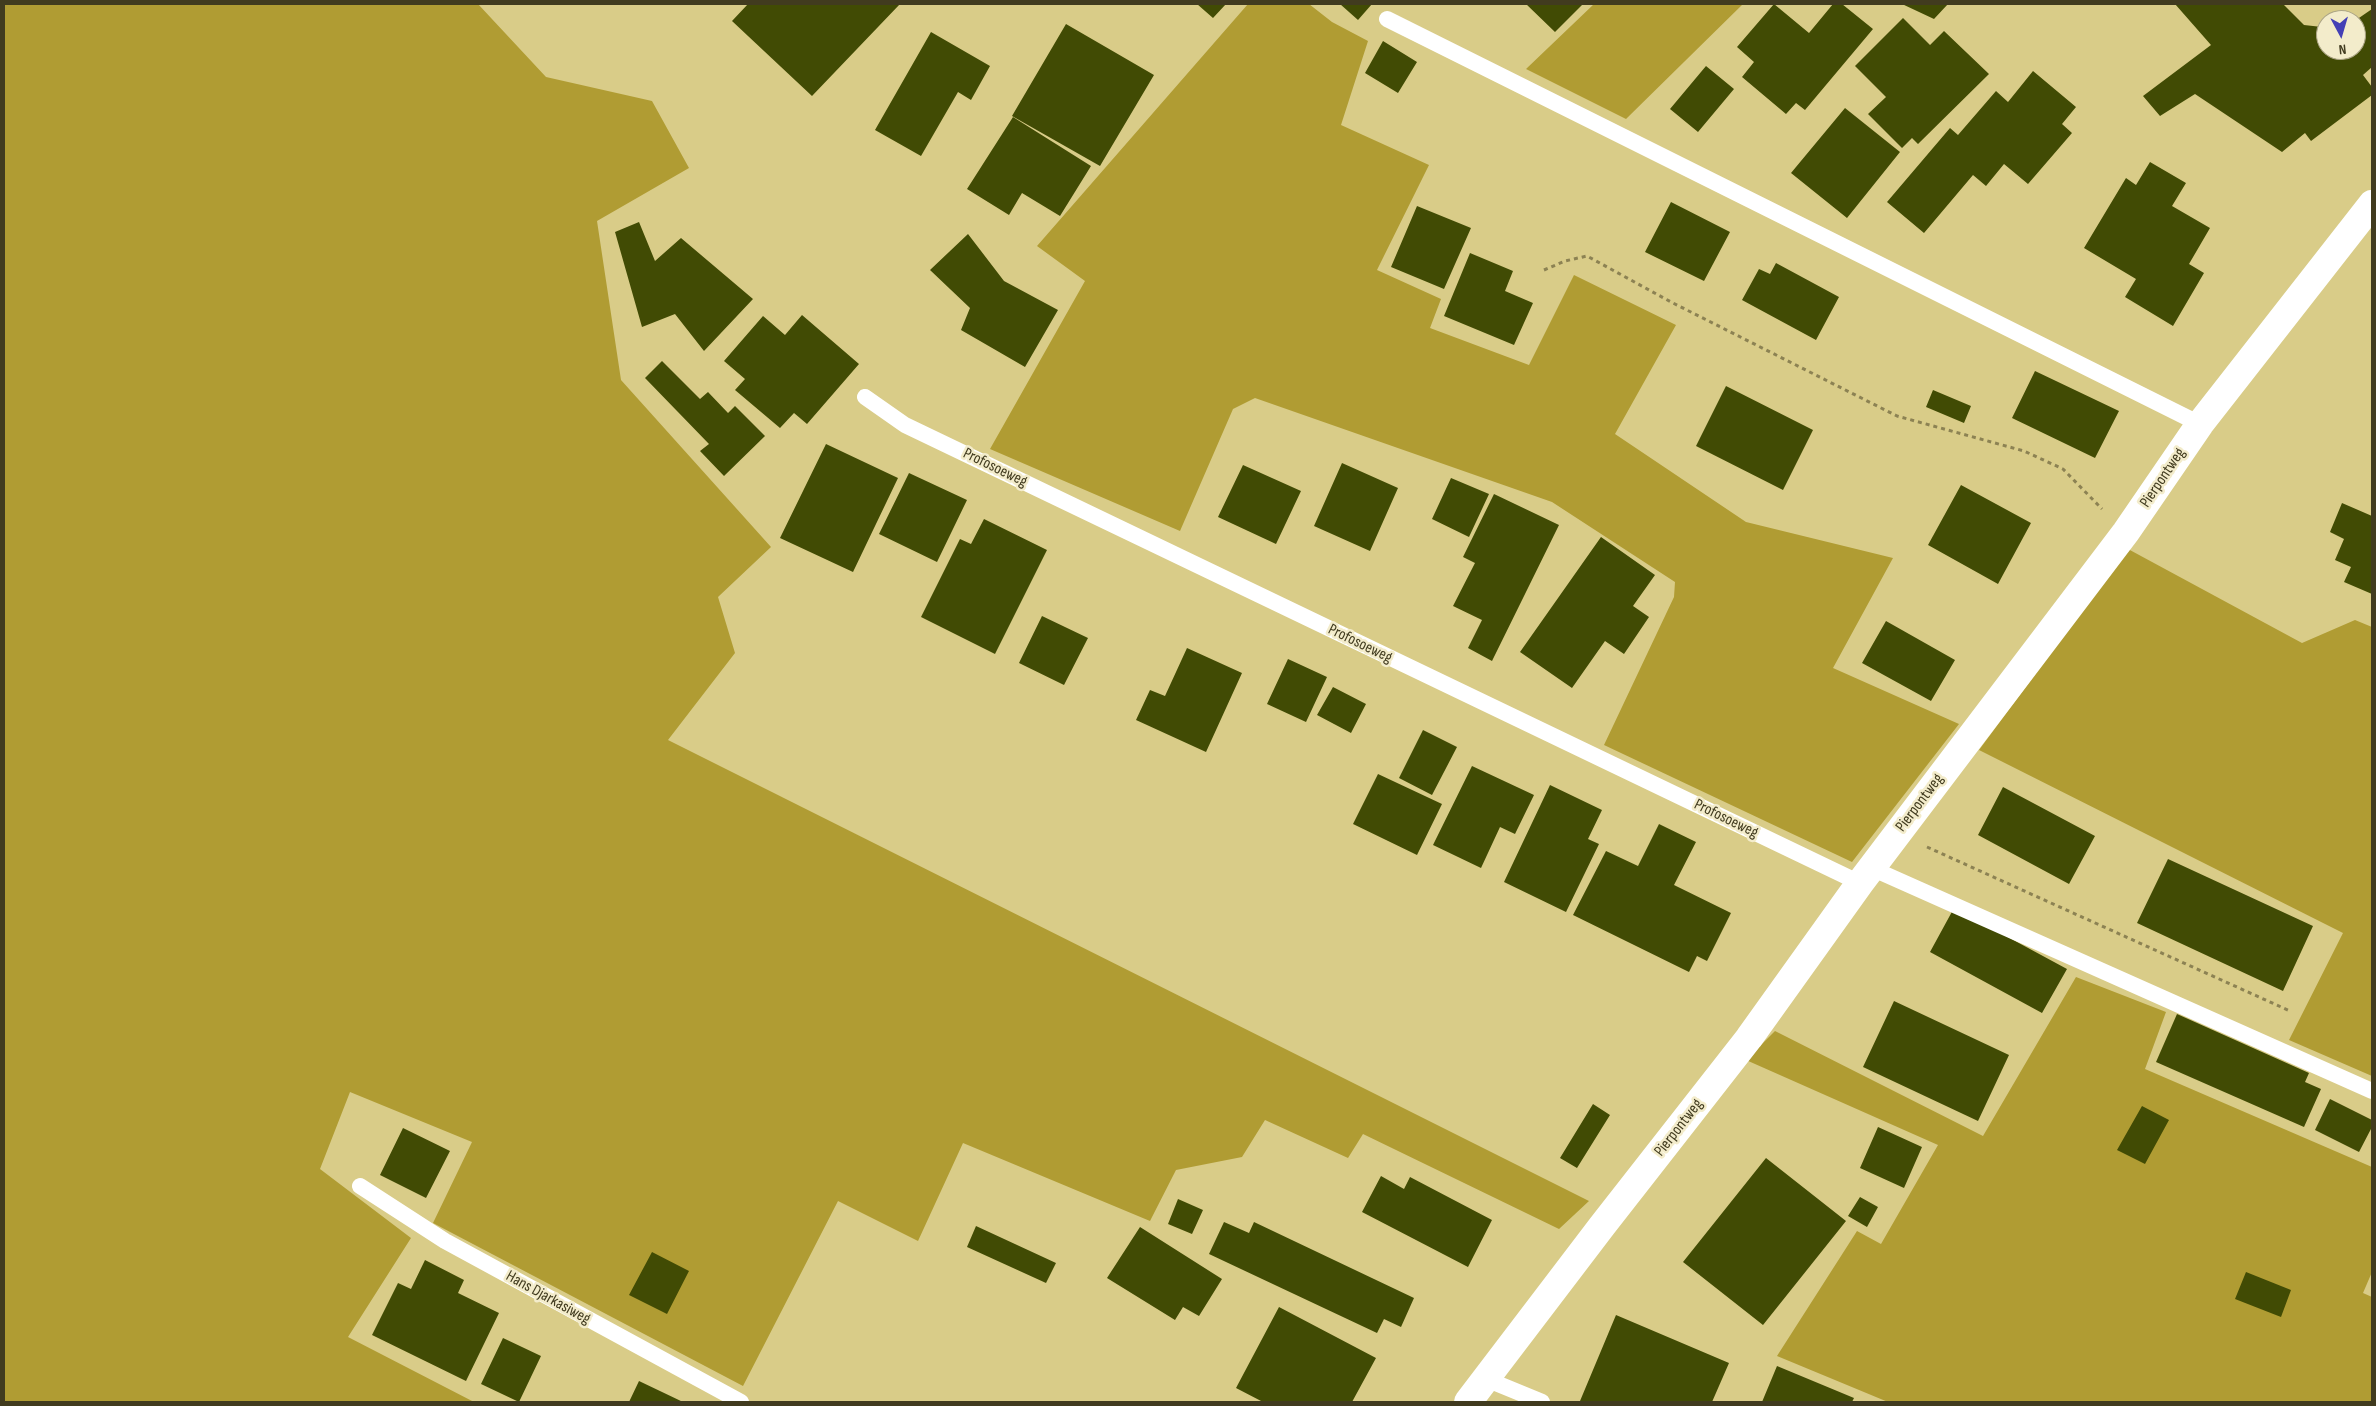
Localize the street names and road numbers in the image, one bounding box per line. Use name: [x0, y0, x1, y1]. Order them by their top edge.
street label: Profosoeweg: [960, 444, 1030, 492]
street label: Pierpontweg: [2136, 445, 2190, 511]
street label: Profosoeweg: [1325, 620, 1395, 668]
street label: Pierpontweg: [1892, 770, 1948, 836]
street label: Profosoeweg: [1691, 795, 1761, 843]
street label: Pierpontweg: [1651, 1095, 1707, 1161]
street label: Hans Djarkasiweg: [502, 1267, 594, 1329]

